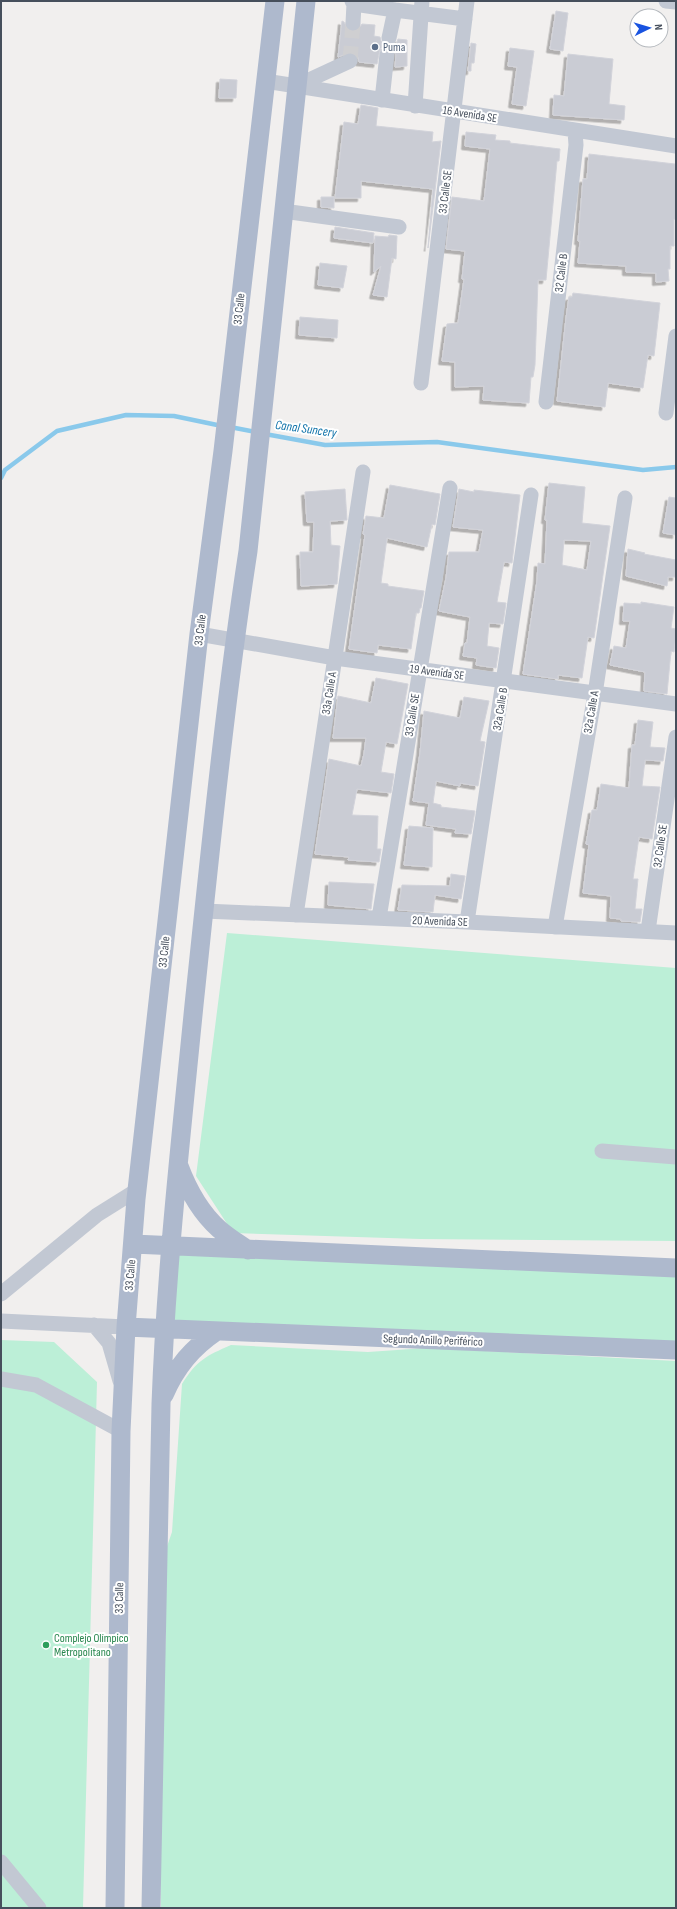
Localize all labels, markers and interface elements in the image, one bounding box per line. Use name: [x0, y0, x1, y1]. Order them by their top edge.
north arrow: [629, 8, 669, 48]
text: N: [652, 24, 665, 31]
place label: Puma: [383, 40, 406, 55]
marker: Puma: [370, 42, 380, 52]
street label: 16 Avenida SE: [442, 103, 498, 126]
street label: 33 Calle SE: [435, 170, 456, 215]
street label: 32 Calle B: [552, 253, 571, 293]
street label: 33 Calle: [230, 292, 249, 326]
water label: Canal Suncery: [274, 417, 339, 441]
street label: 33 Calle: [191, 613, 210, 647]
street label: 19 Avenida SE: [409, 661, 465, 684]
street label: 33a Calle A: [319, 670, 340, 716]
street label: 32a Calle B: [490, 687, 511, 732]
street label: 32a Calle A: [580, 689, 603, 735]
street label: 33 Calle SE: [402, 692, 423, 738]
street label: 32 Calle SE: [650, 823, 671, 869]
street label: 20 Avenida SE: [412, 913, 468, 930]
street label: 33 Calle: [155, 935, 174, 969]
street label: 33 Calle: [122, 1259, 139, 1291]
street label: Segundo Anillo Periférico: [383, 1331, 483, 1350]
street label: 33 Calle: [112, 1582, 127, 1614]
place label: Complejo Olímpico Metropolitano: [54, 1631, 128, 1660]
marker: Complejo Olímpico Metropolitano: [41, 1640, 51, 1650]

